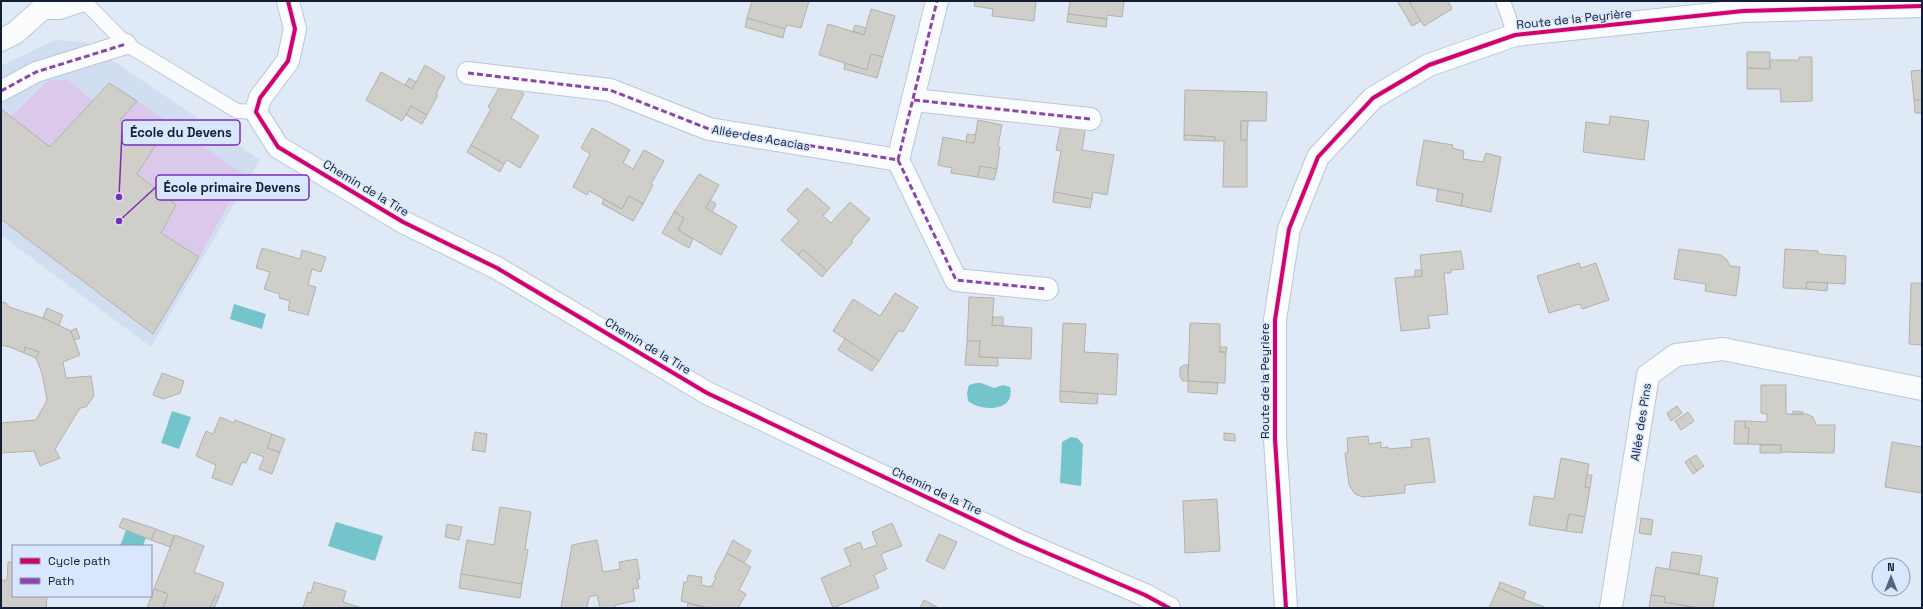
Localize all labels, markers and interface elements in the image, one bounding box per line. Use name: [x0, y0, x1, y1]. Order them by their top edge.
street label: Route de la Peyrière: [1515, 5, 1633, 33]
callout: École du Devens: [122, 120, 240, 145]
street label: Allée des Acacias: [711, 121, 811, 155]
text: École du Devens: [130, 124, 232, 141]
street label: Chemin de la Tire: [320, 156, 412, 220]
callout: École primaire Devens: [156, 175, 309, 200]
text: École primaire Devens: [164, 179, 301, 196]
street label: Chemin de la Tire: [602, 314, 694, 378]
street label: Route de la Peyrière: [1257, 323, 1273, 439]
street label: Allée des Pins: [1627, 382, 1655, 462]
street label: Chemin de la Tire: [889, 463, 985, 519]
legend: [12, 545, 152, 597]
text: Cycle path: [48, 553, 110, 569]
north arrow: [1871, 557, 1911, 597]
text: N: [1887, 560, 1895, 574]
text: Path: [48, 573, 74, 589]

